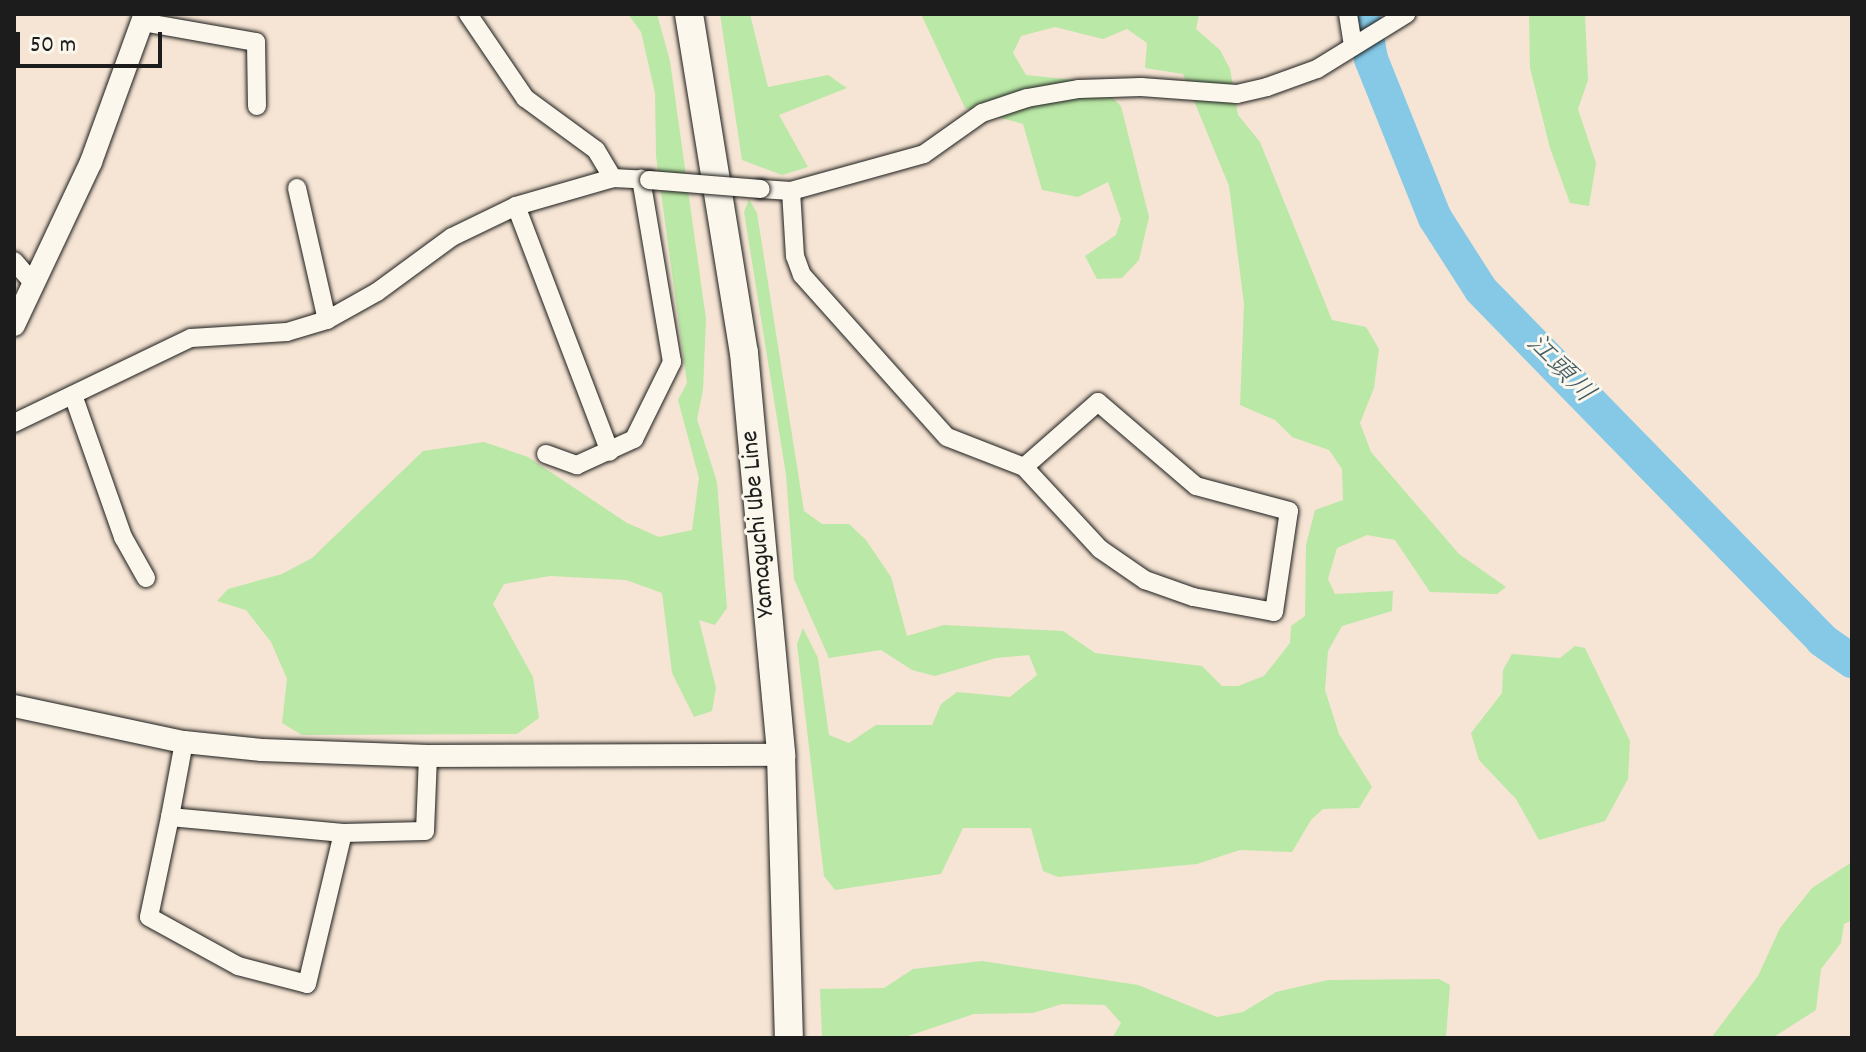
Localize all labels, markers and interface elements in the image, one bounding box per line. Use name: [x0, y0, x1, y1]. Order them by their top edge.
scale bar: [20, 16, 166, 66]
text: 50 m: [30, 29, 76, 63]
water label: 江頭川: [1518, 328, 1600, 412]
street label: Yamaguchi Ube Line: [735, 429, 783, 619]

